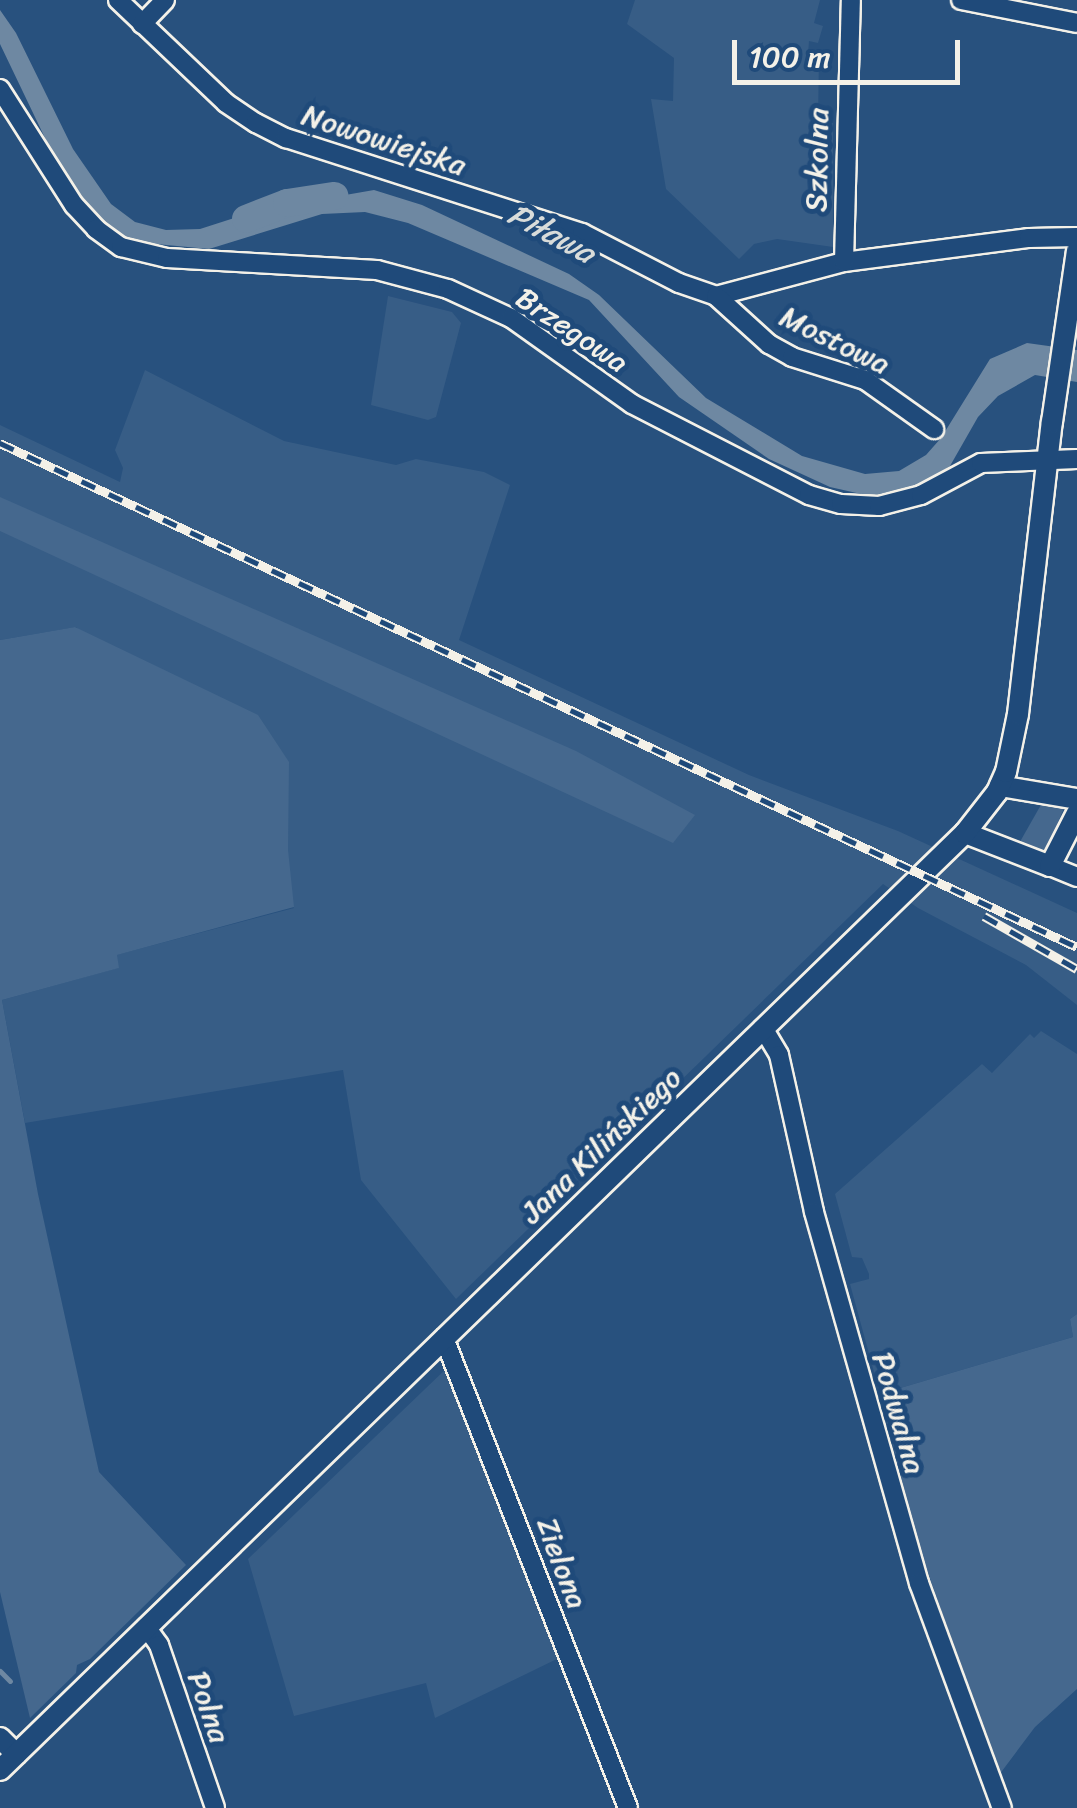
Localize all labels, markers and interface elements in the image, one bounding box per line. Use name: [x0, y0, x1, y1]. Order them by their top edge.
scale bar: [737, 20, 964, 82]
text: 100 m: [749, 30, 831, 84]
street label: Nowowiejska: [298, 97, 470, 183]
street label: Szkolna: [798, 108, 836, 212]
water label: Piława: [501, 195, 601, 273]
street label: Brzegowa: [509, 280, 635, 380]
street label: Mostowa: [774, 298, 896, 382]
street label: Jana Kilińskiego: [512, 1059, 690, 1231]
street label: Podwalna: [864, 1348, 934, 1478]
street label: Zielona: [528, 1512, 596, 1614]
street label: Polna: [180, 1667, 238, 1747]

